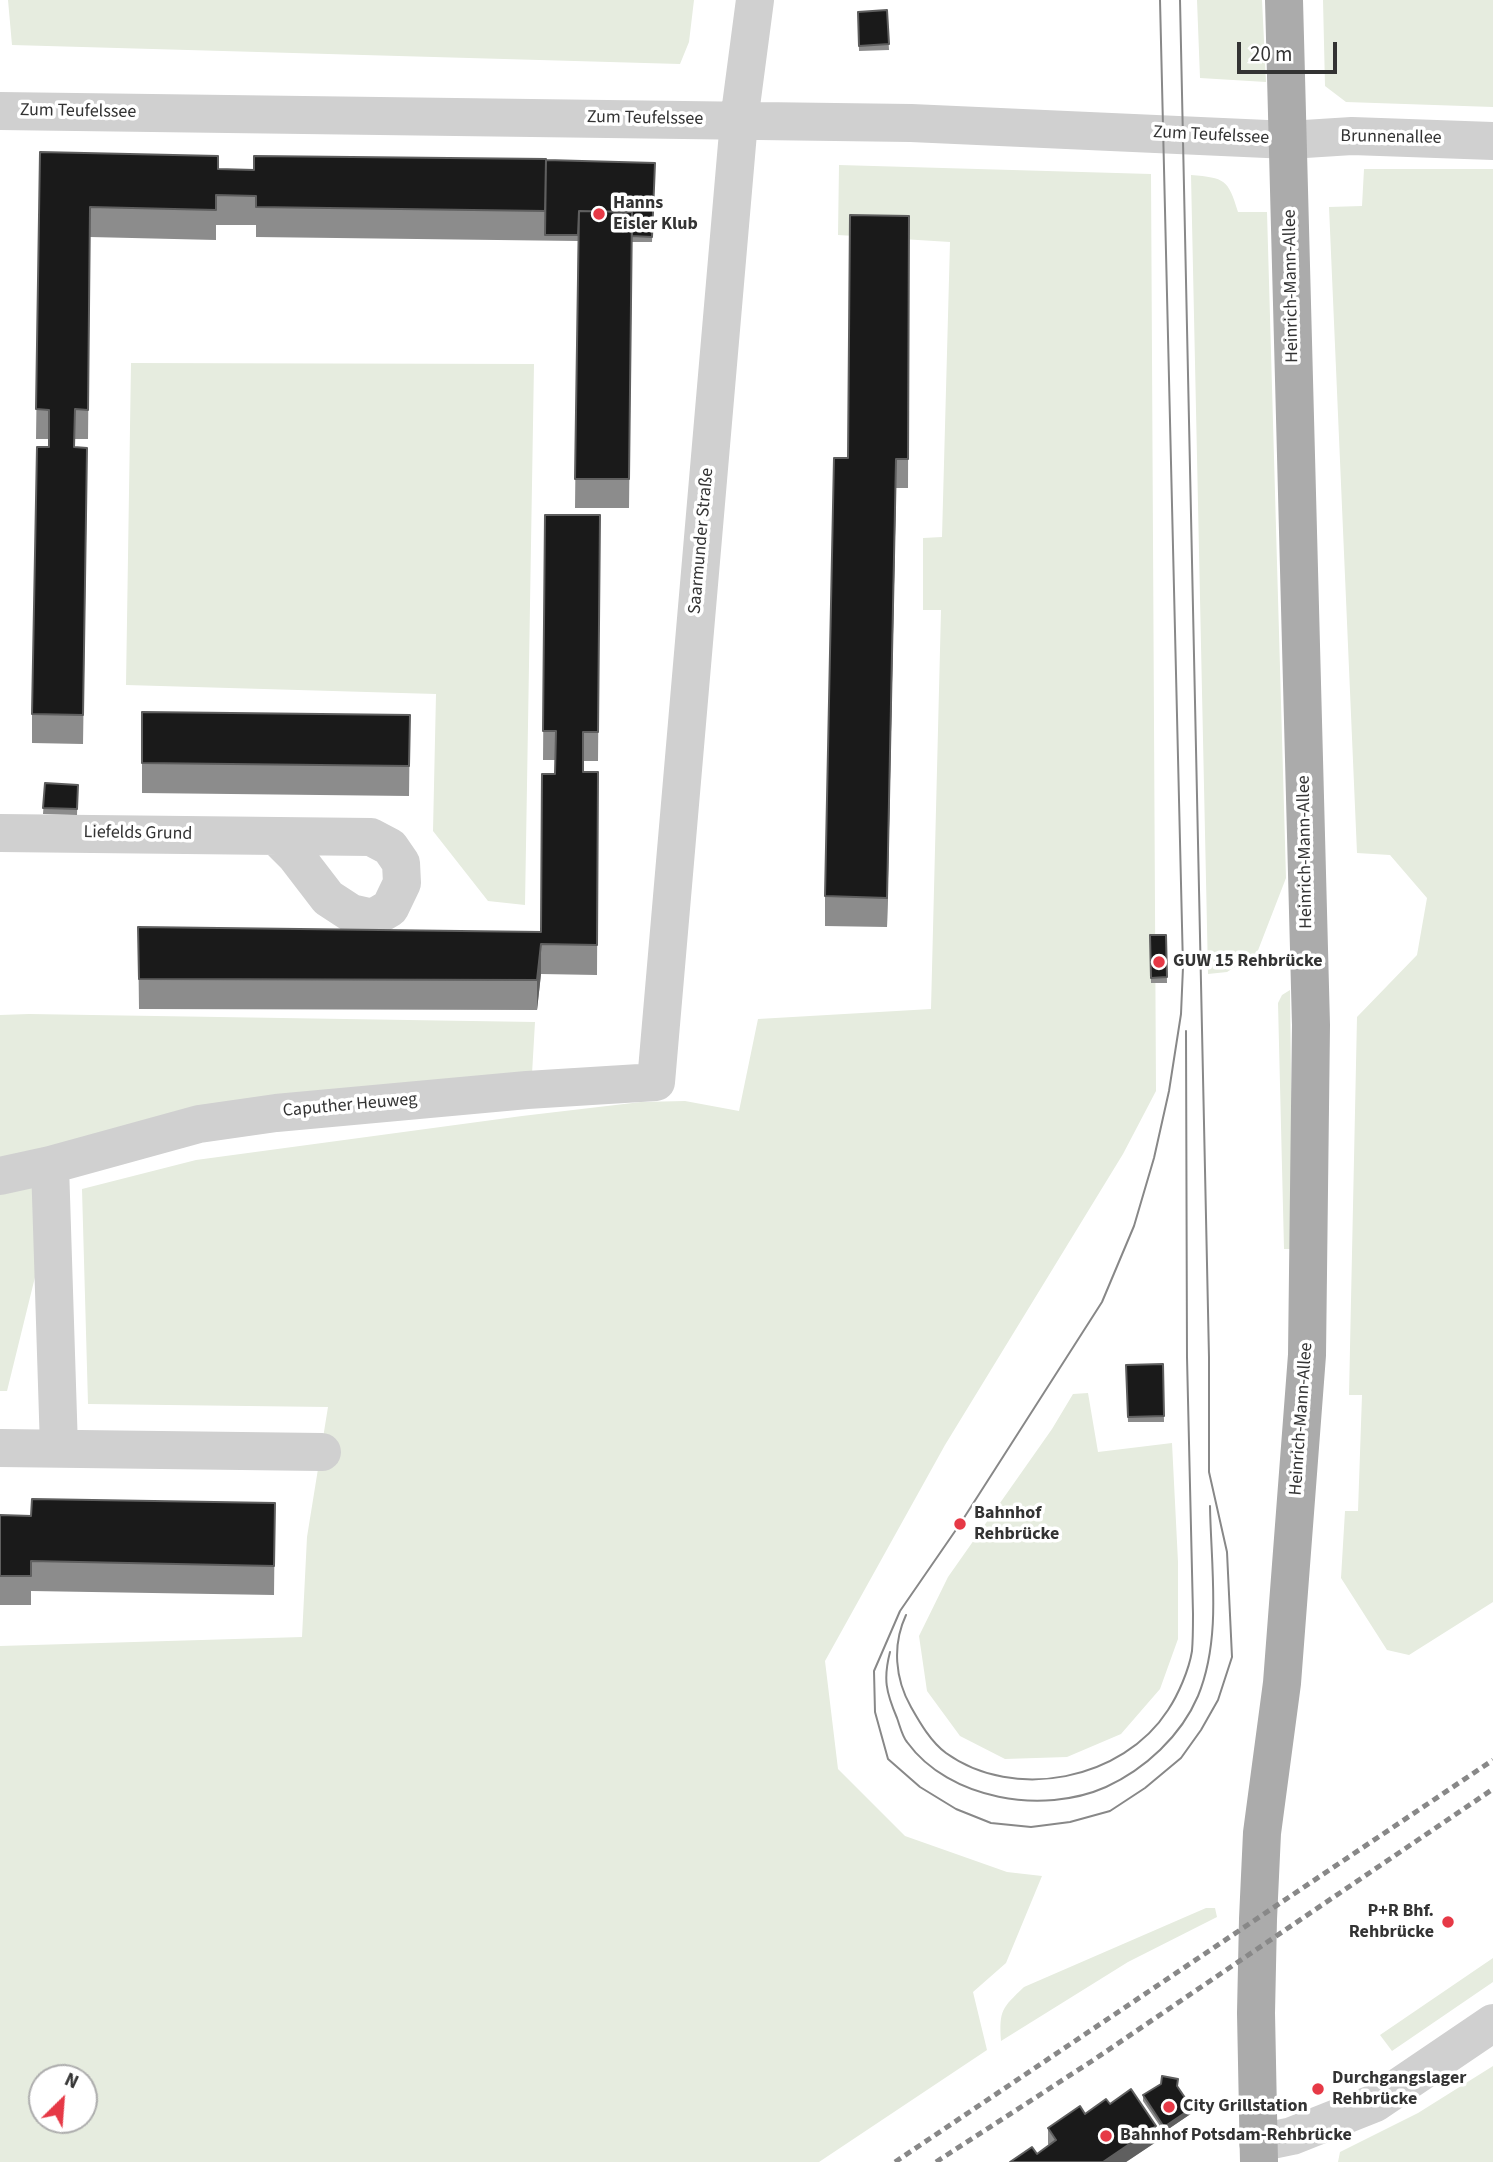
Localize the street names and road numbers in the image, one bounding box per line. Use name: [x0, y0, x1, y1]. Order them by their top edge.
street label: Zum Teufelssee: [20, 100, 136, 124]
street label: Zum Teufelssee: [587, 107, 703, 131]
street label: Zum Teufelssee: [1152, 122, 1270, 150]
street label: Brunnenallee: [1340, 126, 1442, 150]
street label: Heinrich-Mann-Allee: [1280, 209, 1304, 363]
street label: Saarmunder Straße: [685, 467, 719, 615]
street label: Heinrich-Mann-Allee: [1294, 775, 1318, 929]
street label: Liefelds Grund: [83, 822, 193, 846]
street label: Caputher Heuweg: [282, 1089, 418, 1123]
street label: Heinrich-Mann-Allee: [1286, 1342, 1318, 1496]

